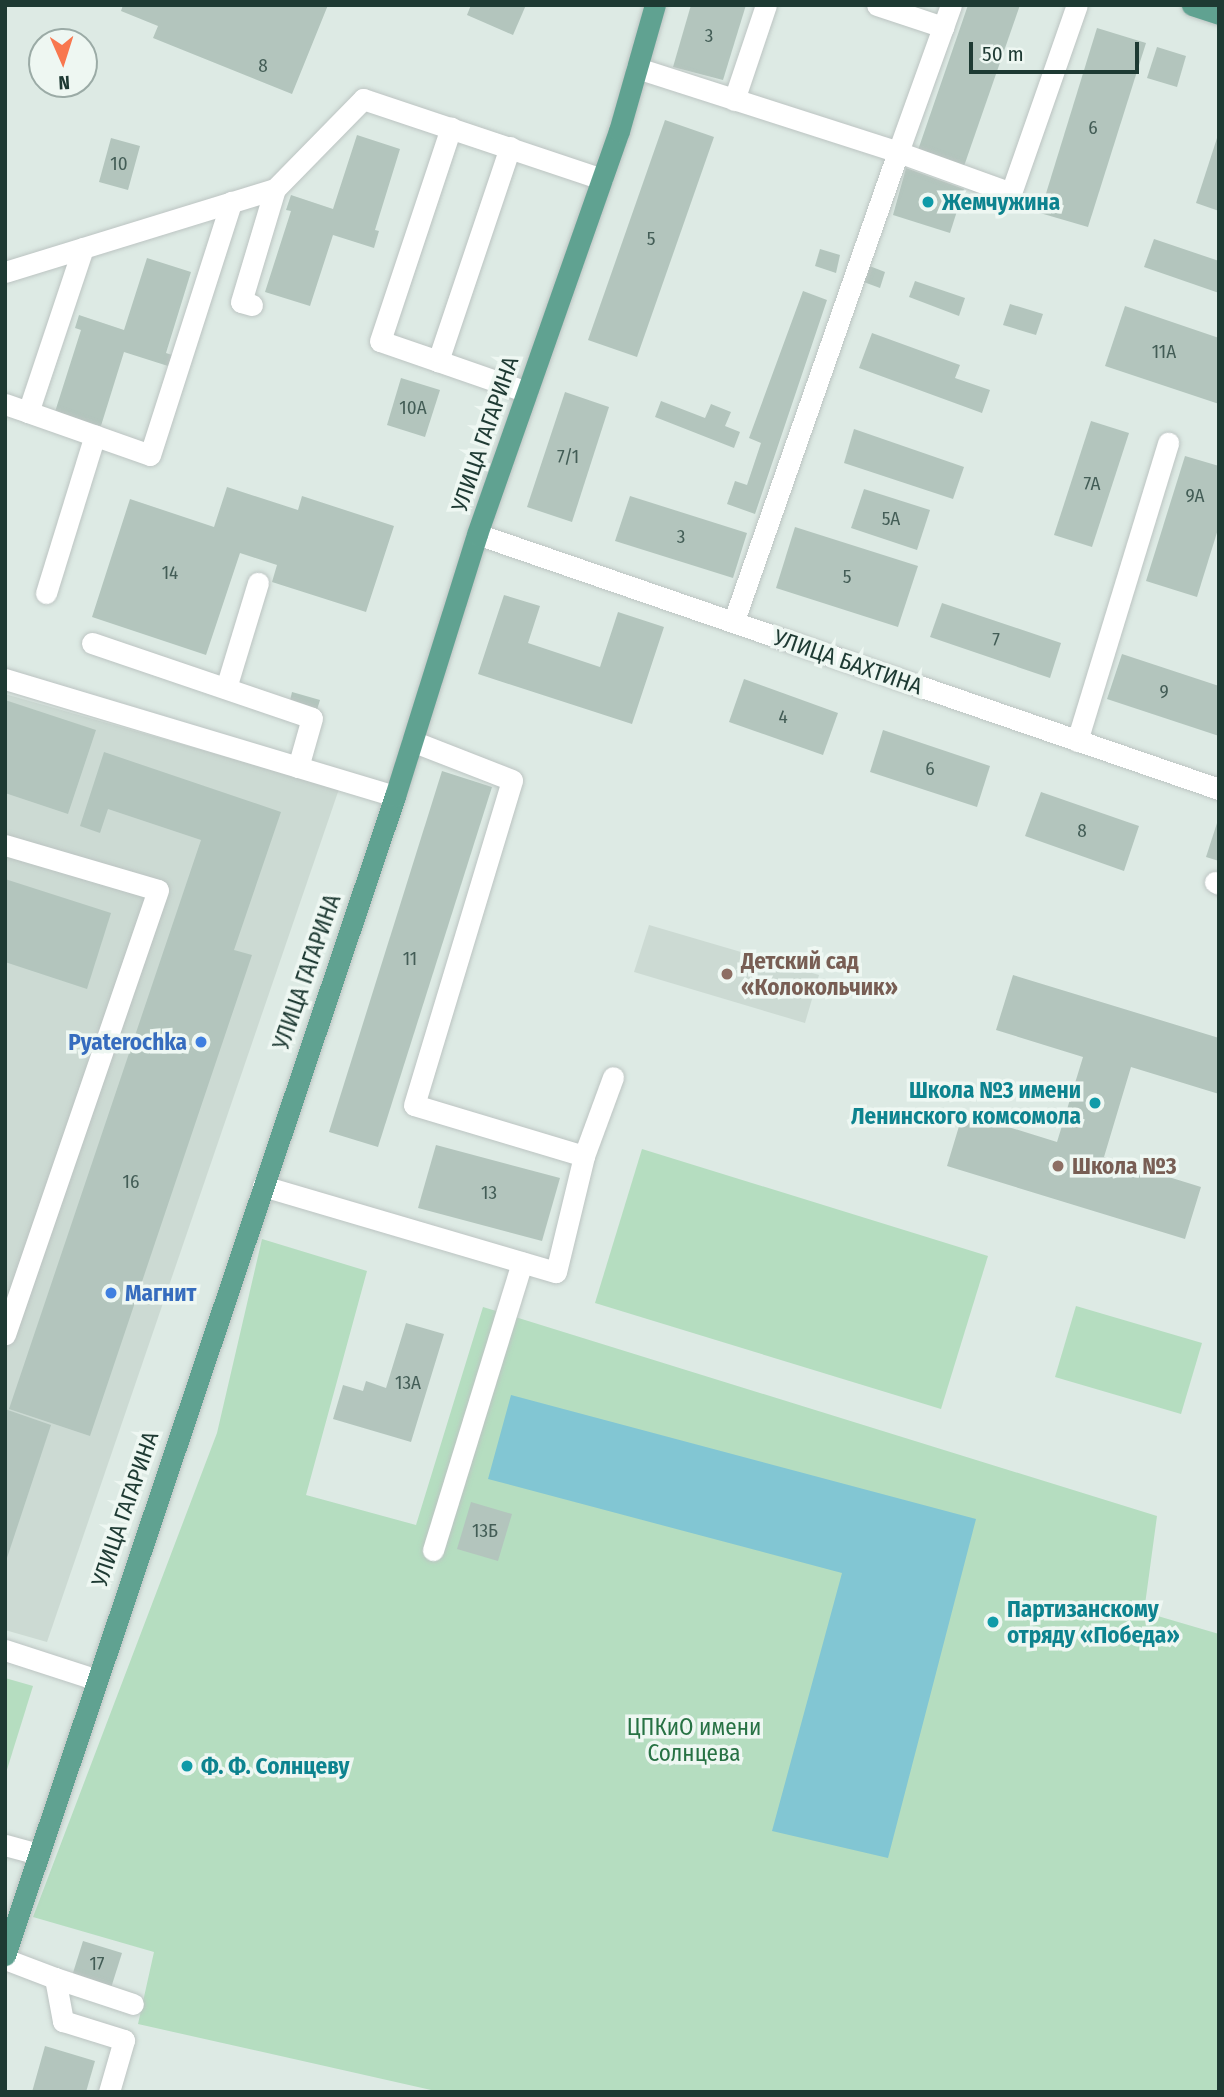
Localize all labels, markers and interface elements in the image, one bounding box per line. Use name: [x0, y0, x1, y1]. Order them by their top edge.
house number: 3: [705, 25, 713, 47]
north arrow: [28, 28, 98, 98]
scale bar: [972, 28, 1142, 72]
text: 50 m: [982, 41, 1024, 67]
house number: 8: [258, 55, 268, 77]
text: N: [58, 71, 70, 94]
house number: 6: [1088, 117, 1098, 139]
house number: 10: [110, 153, 128, 175]
place label: Жемчужина: [942, 188, 1060, 216]
marker: Жемчужина: [920, 194, 936, 210]
house number: 5: [647, 228, 655, 250]
house number: 11А: [1152, 341, 1176, 363]
street label: УЛИЦА ГАГАРИНА: [446, 353, 524, 515]
house number: 10А: [399, 397, 427, 419]
house number: 7/1: [557, 446, 579, 468]
house number: 7А: [1083, 473, 1101, 495]
house number: 9А: [1185, 485, 1205, 507]
house number: 5А: [882, 508, 900, 530]
house number: 3: [677, 526, 685, 548]
house number: 14: [162, 562, 178, 584]
house number: 5: [843, 566, 851, 588]
street label: УЛИЦА БАХТИНА: [770, 624, 926, 700]
house number: 7: [992, 629, 1000, 651]
house number: 9: [1159, 681, 1169, 703]
house number: 4: [778, 706, 788, 728]
house number: 6: [925, 758, 935, 780]
house number: 8: [1077, 820, 1087, 842]
street label: УЛИЦА ГАГАРИНА: [268, 891, 346, 1053]
place label: Детский сад «Колокольчик»: [741, 947, 898, 1001]
house number: 11: [403, 948, 417, 970]
marker: Детский сад «Колокольчик»: [719, 966, 735, 982]
place label: Pyaterochka: [68, 1028, 187, 1056]
marker: Pyaterochka: [193, 1034, 209, 1050]
place label: Школа №3 имени Ленинского комсомола: [851, 1076, 1081, 1130]
marker: Школа №3 имени Ленинского комсомола: [1087, 1095, 1103, 1111]
place label: Школа №3: [1072, 1152, 1177, 1180]
marker: Школа №3: [1050, 1158, 1066, 1174]
house number: 16: [123, 1171, 139, 1193]
house number: 13: [481, 1182, 497, 1204]
place label: Магнит: [125, 1279, 196, 1307]
marker: Магнит: [103, 1285, 119, 1301]
house number: 13А: [395, 1372, 421, 1394]
street label: УЛИЦА ГАГАРИНА: [86, 1428, 164, 1590]
house number: 13Б: [472, 1520, 498, 1542]
place label: Партизанскому отряду «Победа»: [1007, 1595, 1180, 1649]
marker: Партизанскому отряду «Победа»: [985, 1614, 1001, 1630]
park label: ЦПКиО имени Солнцева: [627, 1713, 761, 1767]
place label: Ф. Ф. Солнцеву: [201, 1752, 349, 1780]
marker: Ф. Ф. Солнцеву: [179, 1758, 195, 1774]
house number: 17: [89, 1953, 105, 1975]

